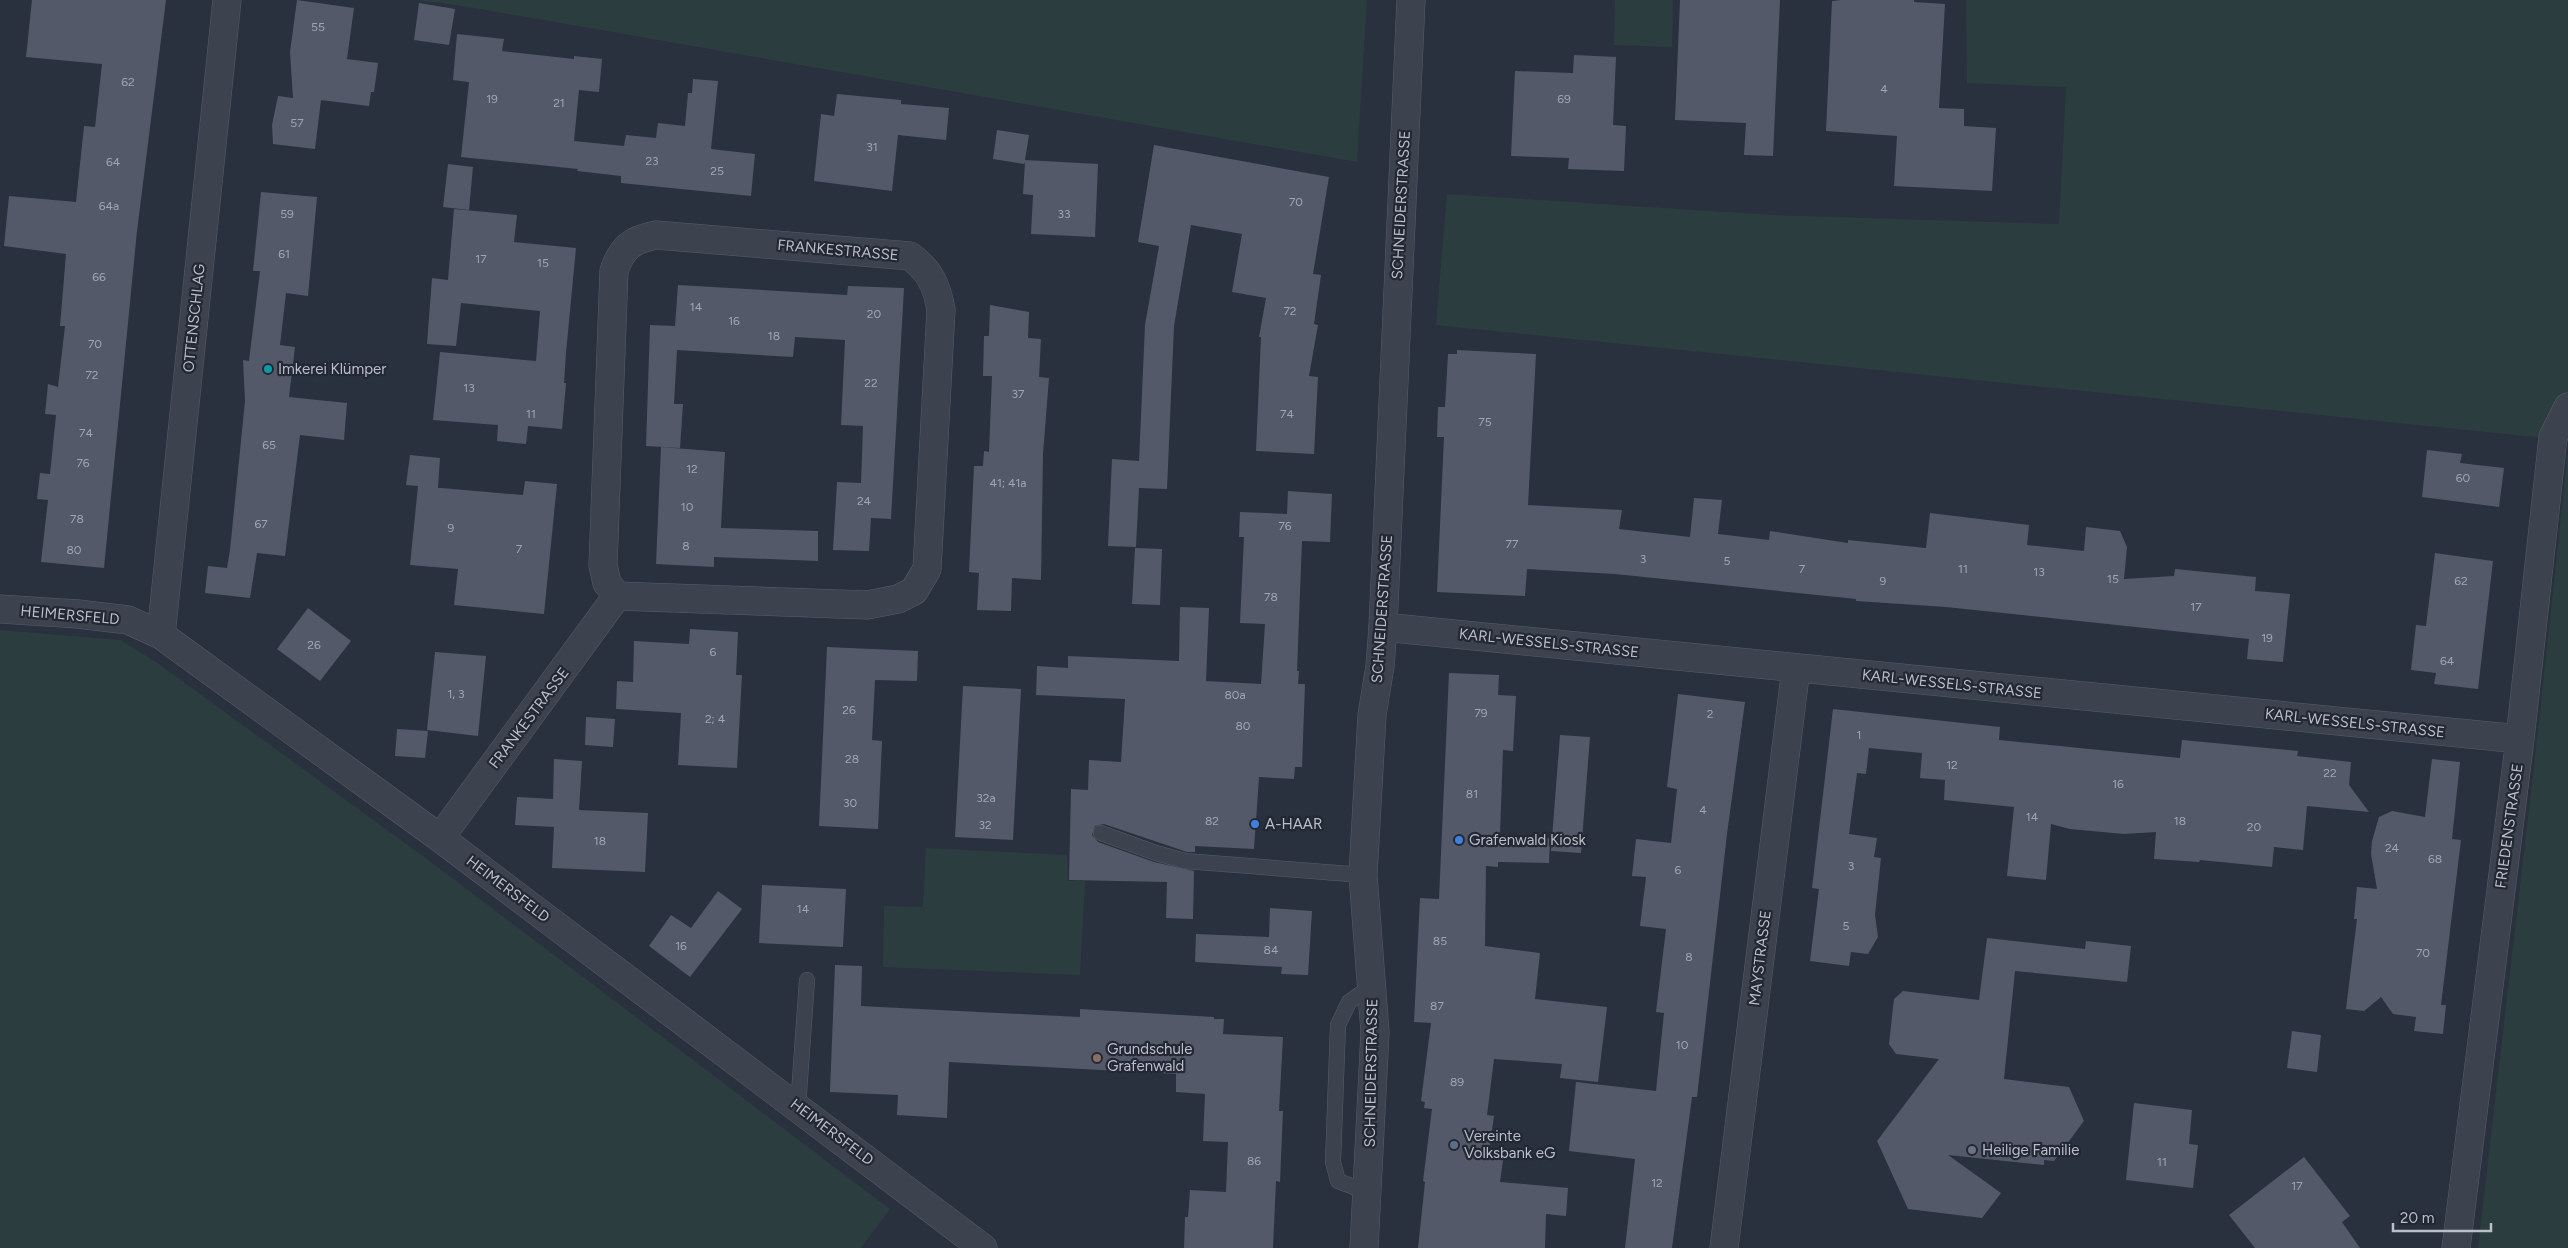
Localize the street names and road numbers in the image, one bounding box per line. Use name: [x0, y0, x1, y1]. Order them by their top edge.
street label: SCHNEIDERSTRASSE: [1388, 130, 1414, 280]
street label: FRANKESTRASSE: [777, 236, 899, 264]
street label: OTTENSCHLAG: [179, 263, 209, 373]
street label: SCHNEIDERSTRASSE: [1368, 534, 1396, 684]
street label: HEIMERSFELD: [20, 602, 120, 628]
street label: KARL-WESSELS-STRASSE: [1458, 625, 1640, 661]
street label: FRANKESTRASSE: [485, 664, 573, 772]
street label: KARL-WESSELS-STRASSE: [1861, 666, 2043, 702]
street label: KARL-WESSELS-STRASSE: [2264, 705, 2446, 741]
street label: FRIEDENSTRASSE: [2491, 763, 2527, 889]
street label: HEIMERSFELD: [463, 852, 553, 926]
street label: MAYSTRASSE: [1745, 909, 1775, 1007]
street label: SCHNEIDERSTRASSE: [1361, 998, 1381, 1148]
street label: HEIMERSFELD: [787, 1095, 877, 1169]

